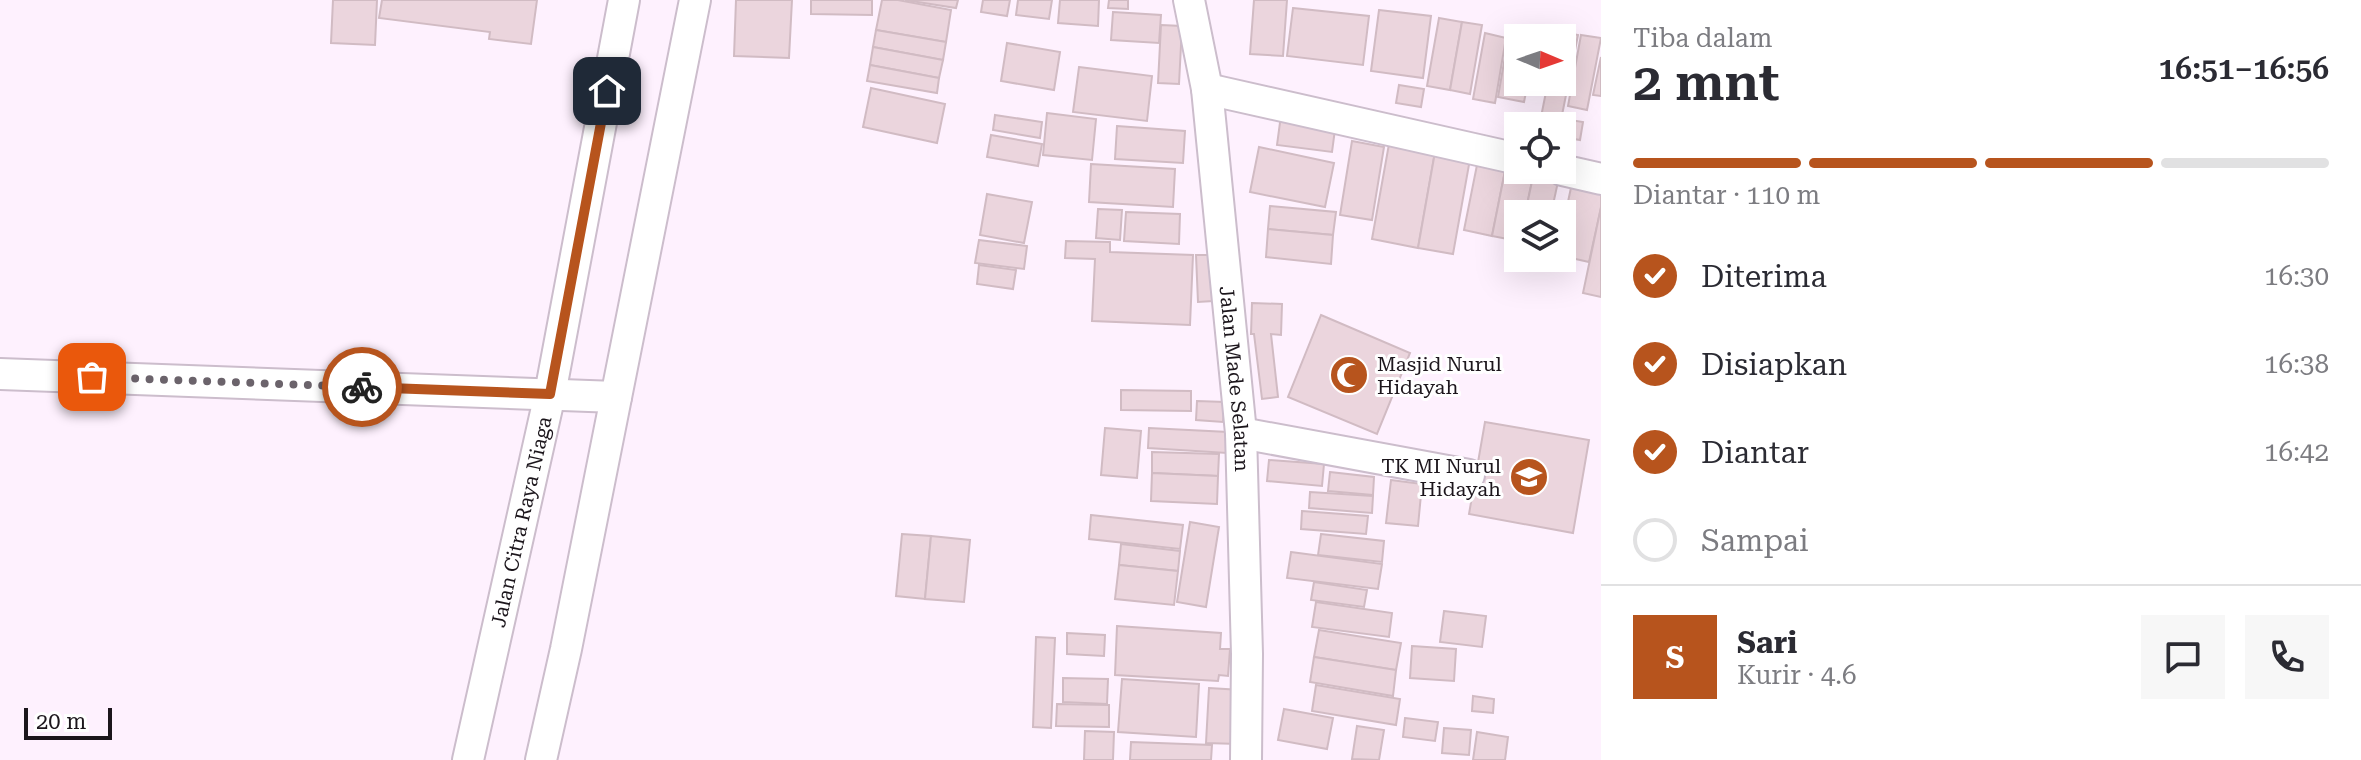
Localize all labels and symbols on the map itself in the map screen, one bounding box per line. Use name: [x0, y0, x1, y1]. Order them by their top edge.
north arrow: [1504, 24, 1576, 96]
pin: [573, 57, 641, 125]
street label: Jalan Made Selatan: [1215, 285, 1254, 472]
pin: [58, 343, 126, 411]
courier: [322, 347, 402, 427]
place label: Masjid Nurul Hidayah: [1377, 352, 1502, 399]
mosque icon: Masjid Nurul Hidayah: [1328, 354, 1370, 396]
street label: Jalan Citra Raya Niaga: [486, 414, 557, 630]
place label: TK MI Nurul Hidayah: [1381, 454, 1501, 501]
school or university icon: TK MI Nurul Hidayah: [1508, 456, 1550, 498]
scale bar: [24, 704, 112, 740]

